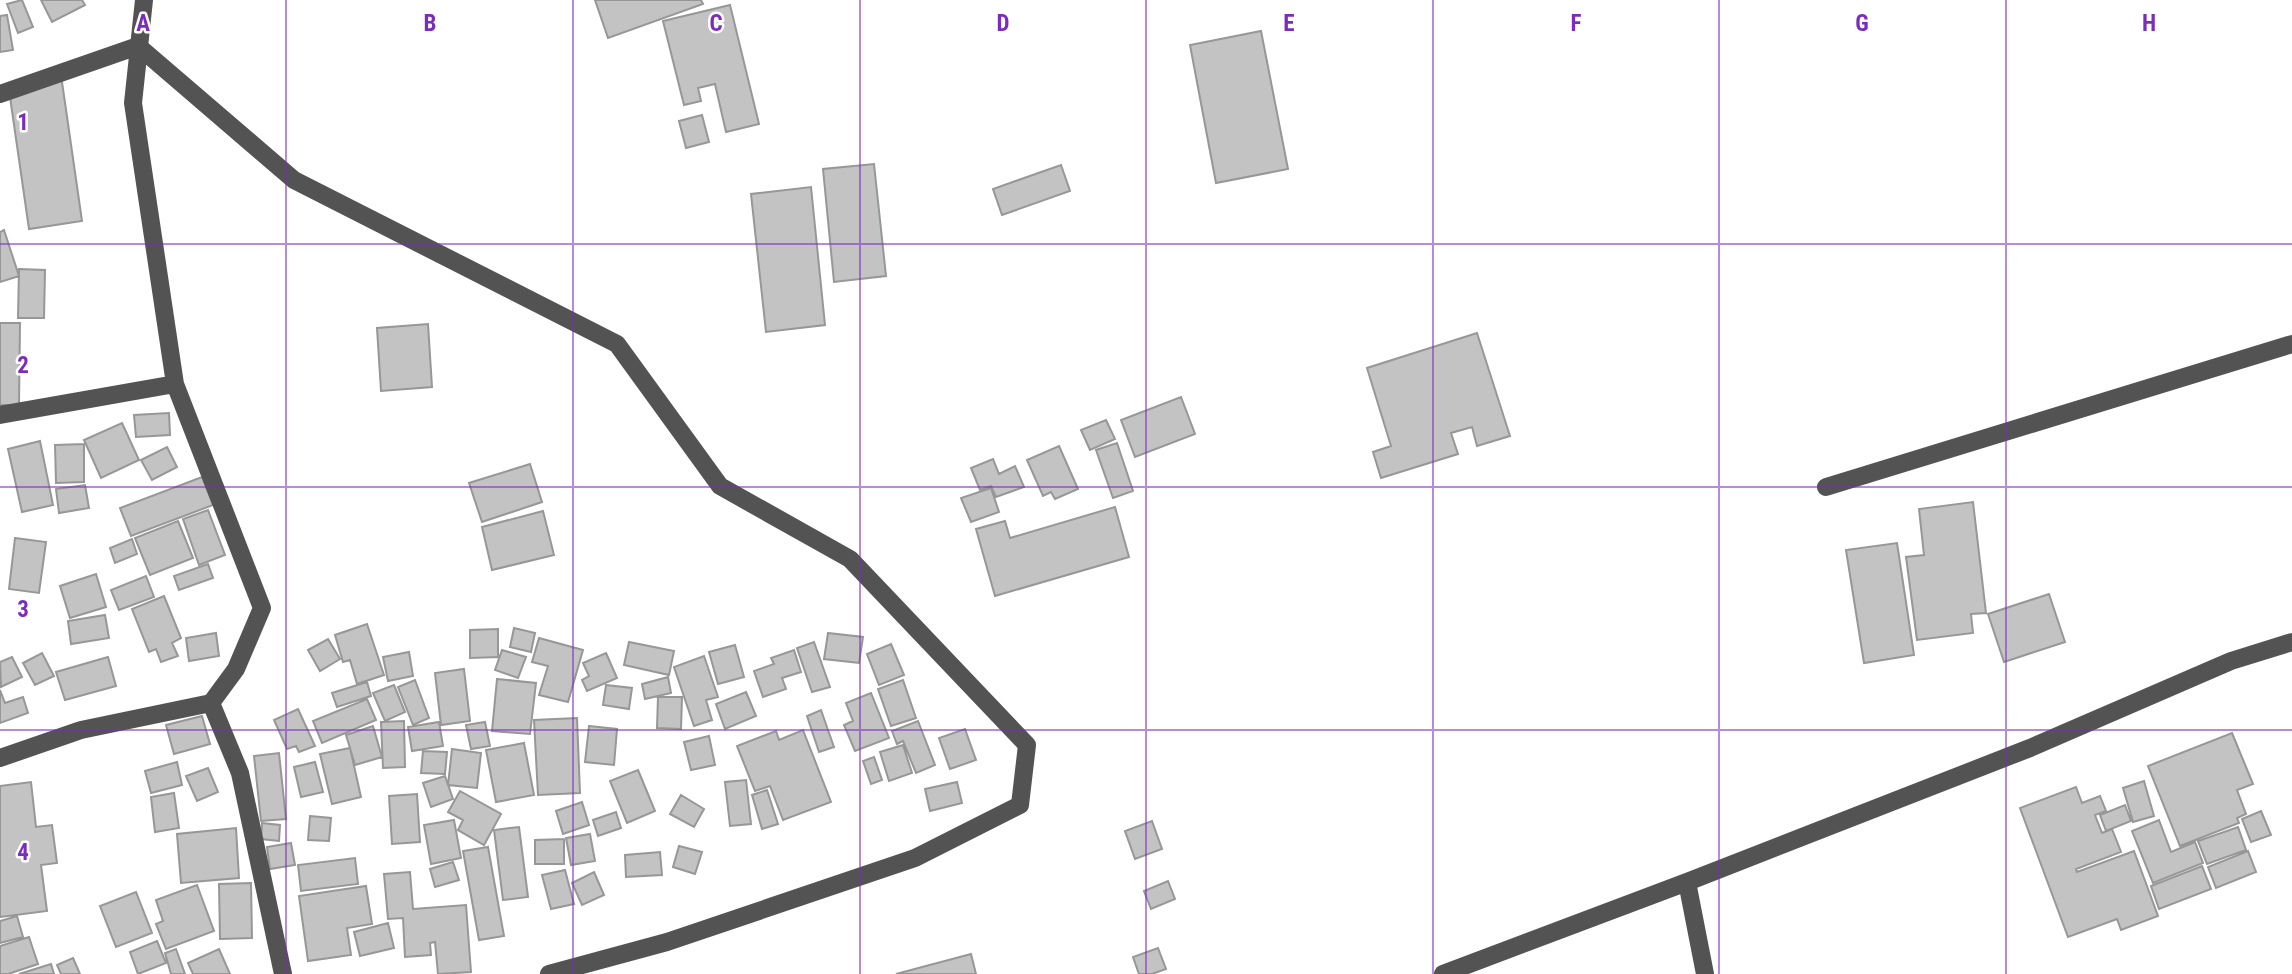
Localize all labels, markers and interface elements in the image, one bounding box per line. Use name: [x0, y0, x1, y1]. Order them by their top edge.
text: A: [136, 10, 150, 37]
text: B: [424, 10, 436, 37]
text: C: [709, 10, 723, 37]
text: D: [997, 10, 1010, 37]
text: E: [1283, 10, 1295, 37]
text: F: [1571, 10, 1582, 37]
text: G: [1855, 10, 1869, 37]
text: H: [2142, 10, 2156, 37]
text: 1: [17, 109, 29, 136]
text: 2: [17, 352, 29, 379]
text: 3: [17, 596, 29, 623]
text: 4: [17, 839, 29, 866]

